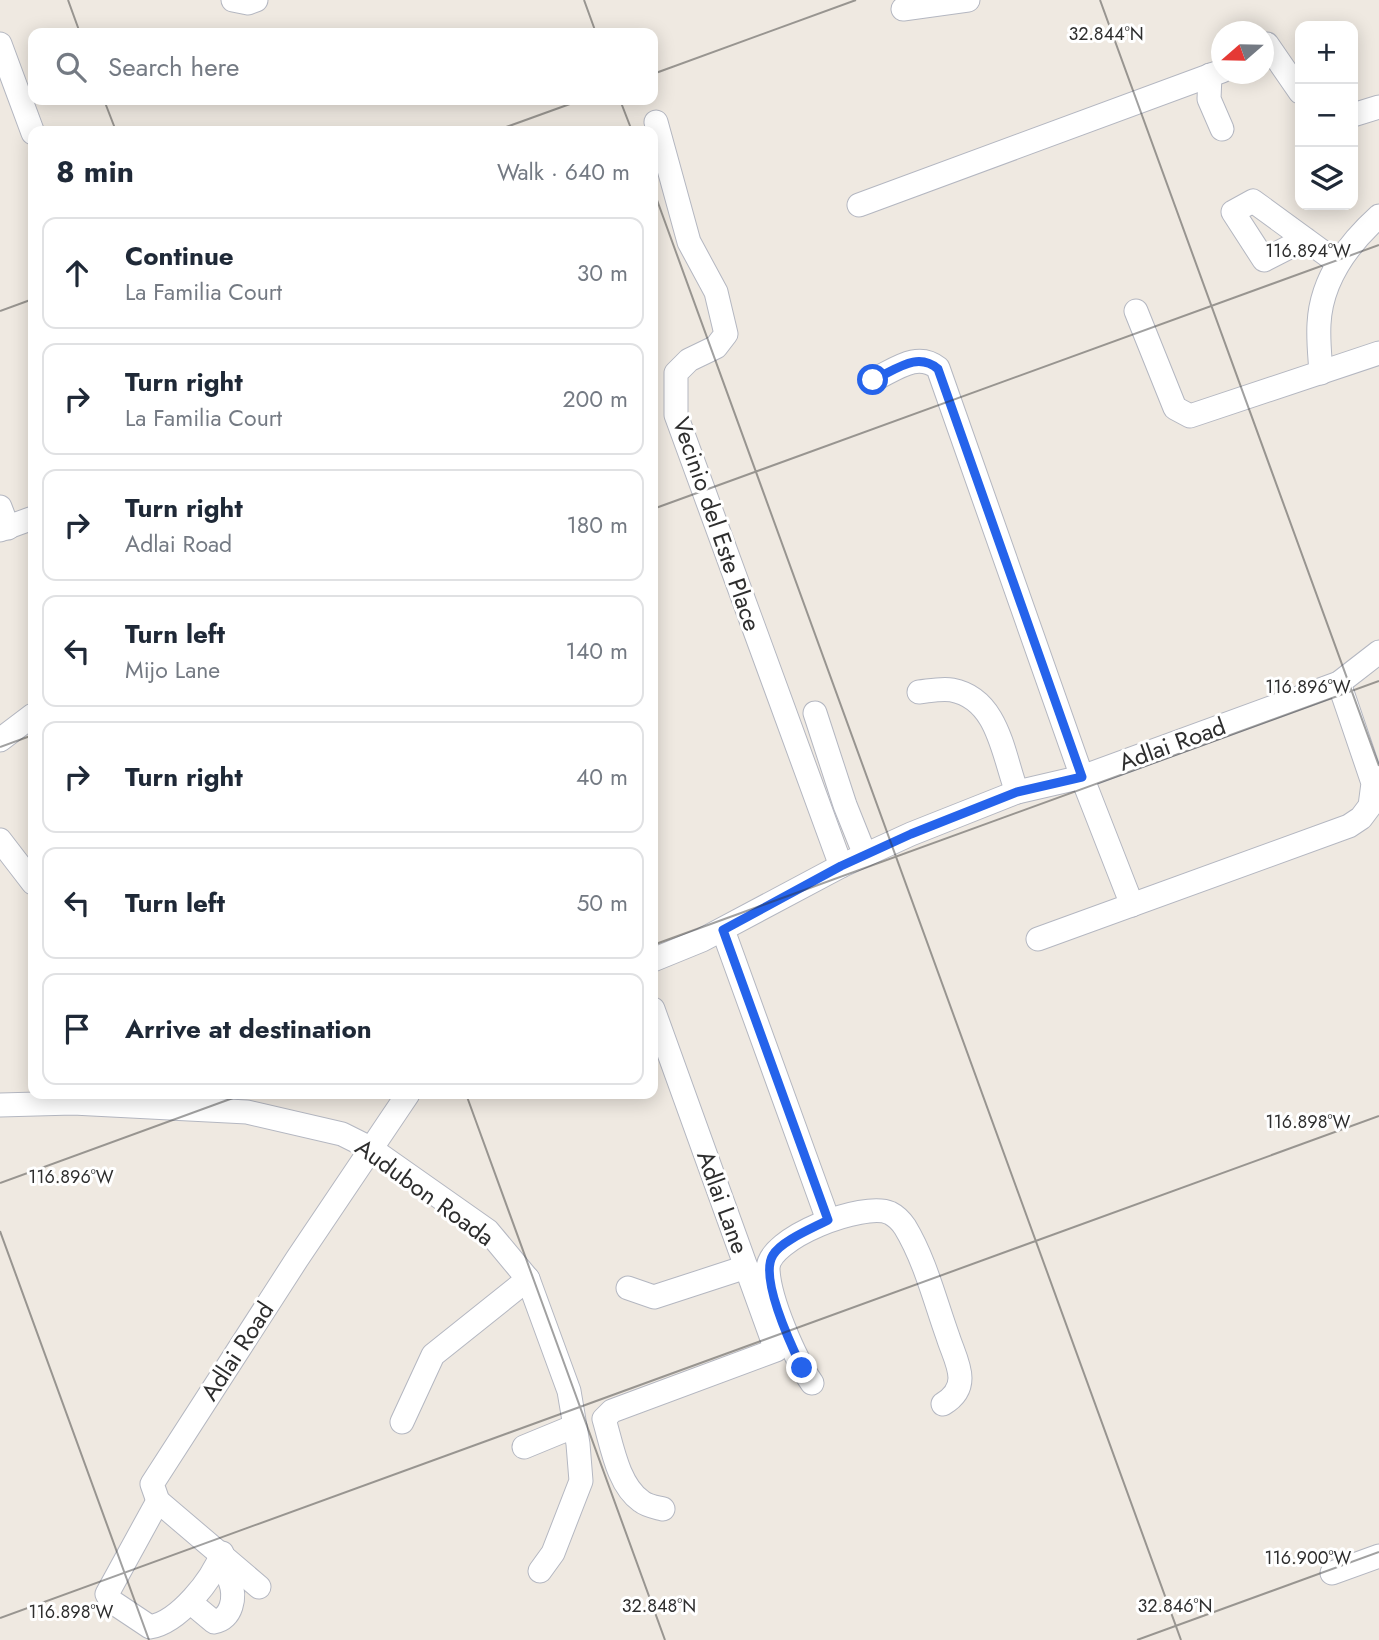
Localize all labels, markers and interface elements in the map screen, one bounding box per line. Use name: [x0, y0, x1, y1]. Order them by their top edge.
text: 32.844°N: [1068, 21, 1144, 47]
north arrow: [1211, 21, 1274, 84]
map controls: [1295, 21, 1358, 210]
button: +: [1295, 21, 1358, 84]
search box: [28, 28, 658, 105]
icon: search: [52, 48, 90, 86]
text: Search here: [108, 48, 240, 86]
button: −: [1295, 84, 1358, 147]
button: layers: [1295, 147, 1358, 210]
text: 8 min: [56, 150, 134, 193]
text: Walk · 640 m: [497, 155, 630, 189]
text: Continue: [125, 237, 234, 275]
text: 116.894°W: [1265, 238, 1351, 264]
icon: ahead: [58, 254, 96, 292]
text: 30 m: [577, 256, 628, 290]
text: La Familia Court: [125, 275, 282, 309]
text: Turn right: [125, 363, 243, 401]
route start: [857, 364, 888, 395]
icon: right: [58, 380, 96, 418]
text: 200 m: [562, 382, 628, 416]
text: La Familia Court: [125, 401, 282, 435]
street label: Vecinio del Este Place: [664, 412, 770, 636]
text: Turn right: [125, 489, 243, 527]
icon: right: [58, 506, 96, 544]
text: 180 m: [566, 508, 628, 542]
text: Adlai Road: [125, 527, 232, 561]
text: Turn left: [125, 615, 225, 653]
icon: left: [58, 632, 96, 670]
text: 140 m: [566, 634, 628, 668]
text: Mijo Lane: [125, 653, 220, 687]
text: 116.896°W: [1265, 674, 1351, 700]
street label: Adlai Road: [1113, 708, 1231, 780]
icon: right: [58, 758, 96, 796]
text: Turn right: [125, 758, 243, 796]
text: 40 m: [576, 760, 628, 794]
icon: left: [58, 884, 96, 922]
text: Turn left: [125, 884, 225, 922]
text: 50 m: [576, 886, 628, 920]
icon: arrive: [58, 1010, 96, 1048]
text: Arrive at destination: [125, 1010, 372, 1048]
text: 116.898°W: [1266, 1109, 1351, 1135]
street label: Audubon Roada: [348, 1130, 502, 1254]
street label: Adlai Lane: [688, 1146, 758, 1258]
text: 116.896°W: [28, 1164, 114, 1190]
street label: Adlai Road: [192, 1295, 282, 1407]
route end: [786, 1352, 817, 1383]
text: 116.900°W: [1265, 1545, 1352, 1571]
text: 32.848°N: [622, 1593, 696, 1619]
text: 32.846°N: [1137, 1593, 1213, 1619]
text: 116.898°W: [29, 1599, 114, 1625]

